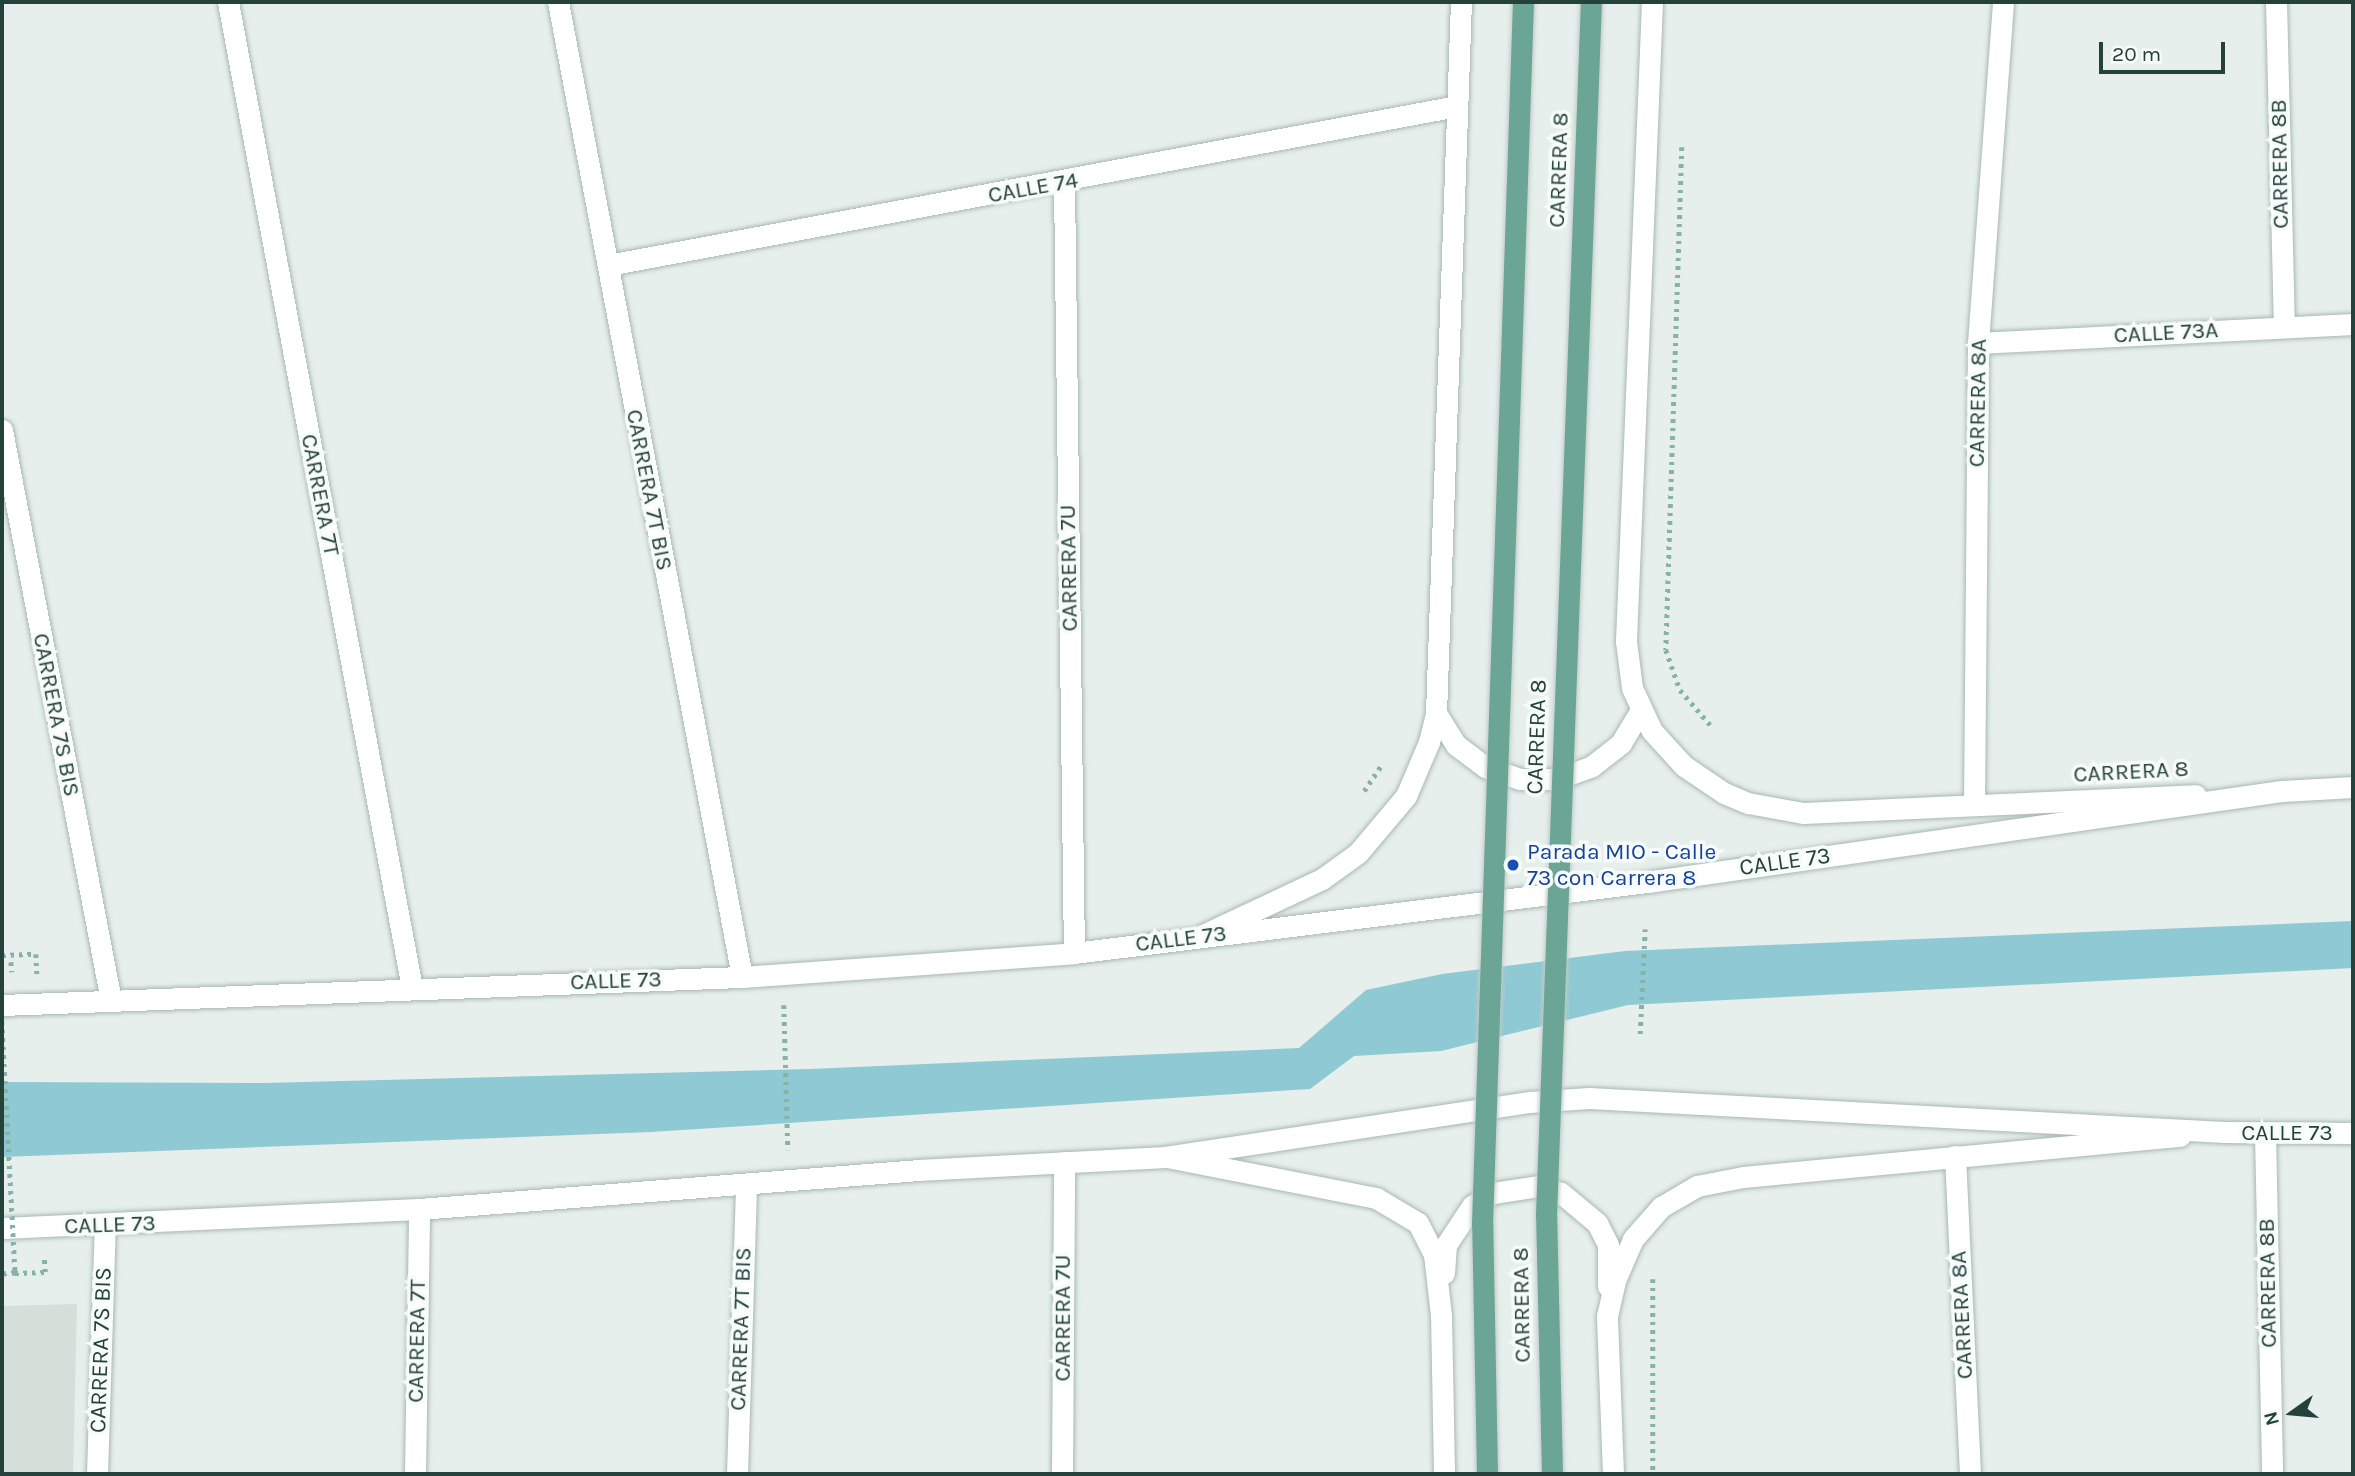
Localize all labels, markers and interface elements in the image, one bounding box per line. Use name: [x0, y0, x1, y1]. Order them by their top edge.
scale bar: [2103, 28, 2229, 72]
text: 20 m: [2112, 42, 2161, 66]
street label: CARRERA 8B: [2265, 99, 2295, 229]
street label: CARRERA 8: [1543, 112, 1575, 228]
street label: CALLE 74: [986, 167, 1080, 209]
street label: CALLE 73A: [2113, 316, 2219, 350]
street label: CARRERA 8A: [1963, 339, 1993, 467]
street label: CARRERA 7T BIS: [620, 407, 678, 573]
street label: CARRERA 7T: [295, 432, 345, 558]
street label: CARRERA 7U: [1054, 504, 1084, 632]
street label: CARRERA 7S BIS: [27, 631, 85, 799]
street label: CARRERA 8: [1521, 679, 1553, 795]
street label: CARRERA 8: [2073, 755, 2189, 789]
place label: Parada MIO - Calle 73 con Carrera 8: [1527, 838, 1716, 892]
street label: CALLE 73: [1738, 842, 1832, 882]
marker: Parada MIO - Calle 73 con Carrera 8: [1505, 857, 1521, 873]
street label: CALLE 73: [1134, 920, 1228, 958]
street label: CALLE 73: [570, 966, 662, 996]
street label: CALLE 73: [2241, 1119, 2333, 1147]
street label: CALLE 73: [64, 1210, 156, 1240]
street label: CARRERA 8B: [2253, 1218, 2283, 1348]
street label: CARRERA 7T BIS: [724, 1247, 758, 1411]
street label: CARRERA 8: [1507, 1247, 1537, 1363]
street label: CARRERA 8A: [1945, 1250, 1979, 1380]
street label: CARRERA 7U: [1049, 1255, 1077, 1381]
street label: CARRERA 7S BIS: [84, 1267, 118, 1433]
street label: CARRERA 7T: [402, 1279, 432, 1403]
north arrow: [2257, 1378, 2327, 1448]
text: N: [2259, 1409, 2284, 1428]

